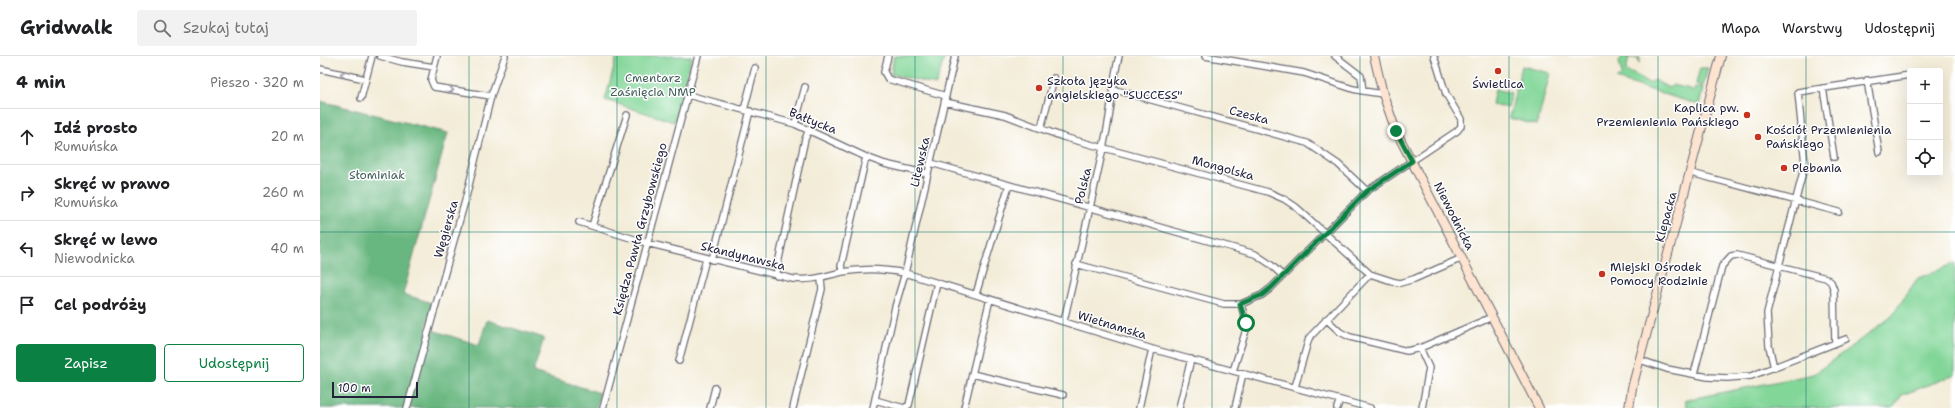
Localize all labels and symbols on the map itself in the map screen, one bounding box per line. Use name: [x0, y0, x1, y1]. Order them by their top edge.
marker: Świetlica: [1493, 66, 1503, 76]
one-way arrow: [339, 70, 346, 79]
park label: Cmentarz Zaśnięcia NMP: [610, 70, 696, 100]
place label: Szkoła języka angielskiego "SUCCESS": [1047, 73, 1183, 103]
place label: Świetlica: [1472, 76, 1524, 92]
marker: Szkoła języka angielskiego "SUCCESS": [1034, 83, 1044, 93]
one-way arrow: [448, 85, 454, 94]
place label: Kaplica pw. Przemienienia Pańskiego: [1596, 100, 1739, 130]
street label: Czeska: [1227, 102, 1271, 128]
street label: Bałtycka: [787, 104, 840, 138]
marker: Kaplica pw. Przemienienia Pańskiego: [1742, 110, 1752, 120]
route end: [1387, 122, 1405, 140]
place label: Kościół Przemienienia Pańskiego: [1766, 122, 1892, 152]
marker: Kościół Przemienienia Pańskiego: [1753, 132, 1763, 142]
street label: Litewska: [906, 135, 934, 189]
street label: Księdza Pawła Grzybowskiego: [609, 141, 671, 317]
street label: Mongolska: [1190, 152, 1256, 184]
place label: Plebania: [1792, 160, 1842, 176]
marker: Plebania: [1779, 163, 1789, 173]
street label: Polska: [1071, 166, 1095, 206]
park label: Słominiak: [349, 167, 405, 183]
street label: Niewodnicka: [1430, 179, 1478, 253]
street label: Klepacka: [1652, 189, 1681, 244]
street label: Węgierska: [430, 198, 462, 260]
street label: Skandynawska: [699, 238, 788, 274]
place label: Miejski Ośrodek Pomocy Rodzinie: [1610, 259, 1708, 289]
marker: Miejski Ośrodek Pomocy Rodzinie: [1597, 269, 1607, 279]
street label: Wietnamska: [1076, 307, 1149, 343]
route start: [1237, 314, 1255, 332]
scale bar: [332, 380, 418, 399]

